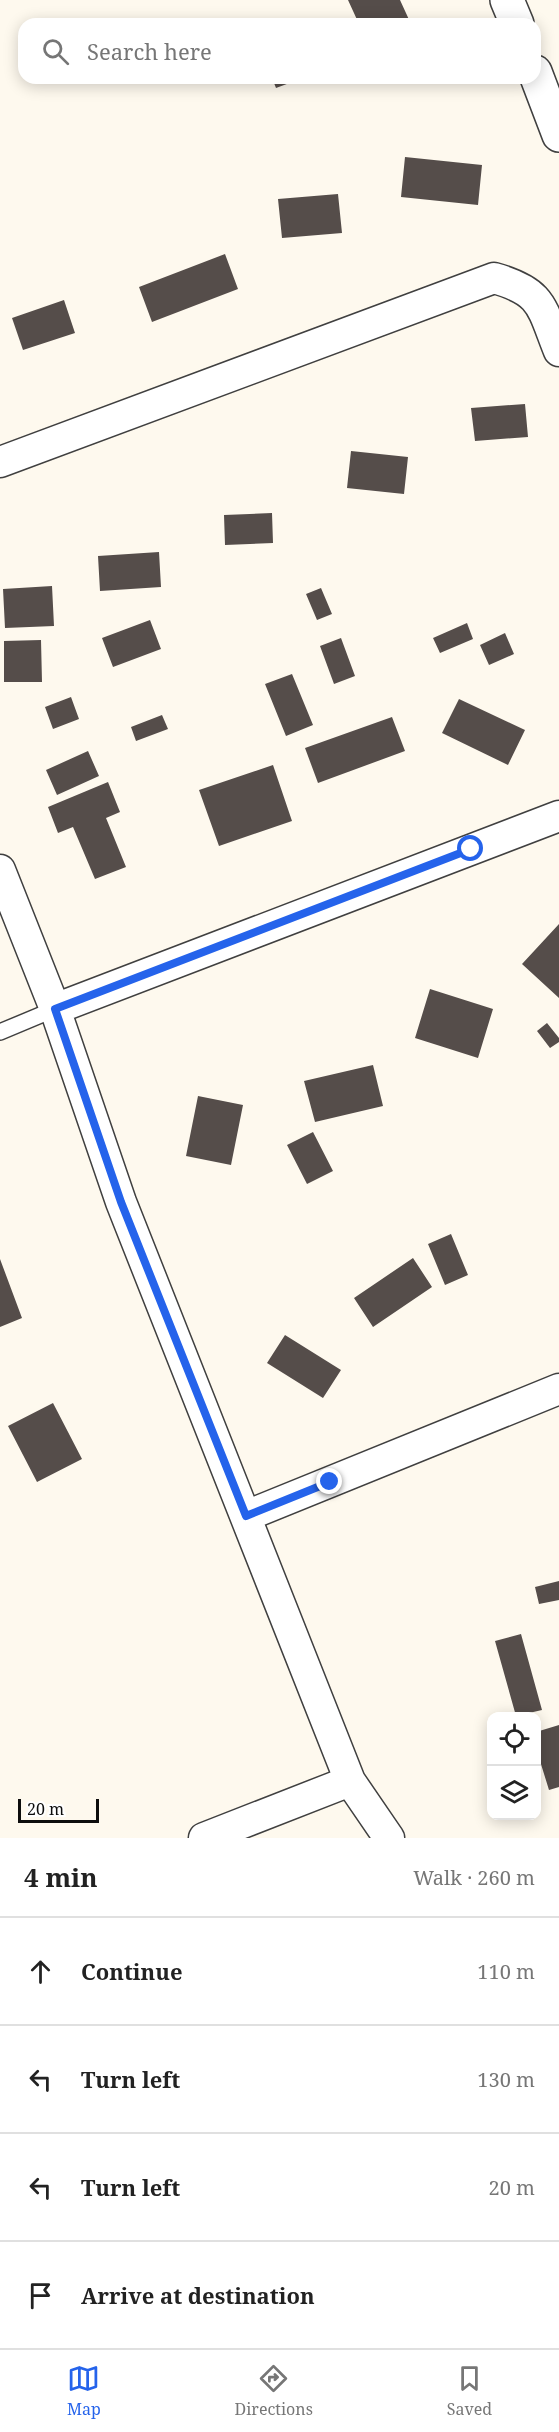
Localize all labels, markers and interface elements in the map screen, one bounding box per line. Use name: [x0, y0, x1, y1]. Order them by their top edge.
search box: [18, 18, 541, 84]
icon: search: [39, 35, 72, 68]
text: Search here: [87, 36, 212, 66]
route start: [457, 835, 483, 861]
route end: [316, 1468, 342, 1494]
map controls: [487, 1712, 541, 1820]
button: locate: [487, 1712, 541, 1766]
button: layers: [487, 1766, 541, 1820]
scale bar: [18, 1796, 99, 1824]
text: 20 m: [27, 1798, 64, 1820]
text: 4 min: [24, 1859, 98, 1895]
text: Walk · 260 m: [413, 1864, 535, 1891]
icon: ahead: [24, 1955, 57, 1988]
text: Continue: [81, 1956, 183, 1986]
text: 110 m: [477, 1958, 535, 1985]
icon: left: [24, 2063, 57, 2096]
text: Turn left: [81, 2064, 180, 2094]
text: 130 m: [477, 2066, 535, 2093]
icon: left: [24, 2171, 57, 2204]
text: Turn left: [81, 2172, 180, 2202]
text: 20 m: [489, 2174, 535, 2201]
icon: arrive: [24, 2279, 57, 2312]
text: Arrive at destination: [81, 2280, 315, 2310]
tab: Map: [67, 2362, 101, 2420]
tab: Directions: [235, 2362, 313, 2420]
tab: Saved: [447, 2362, 492, 2420]

